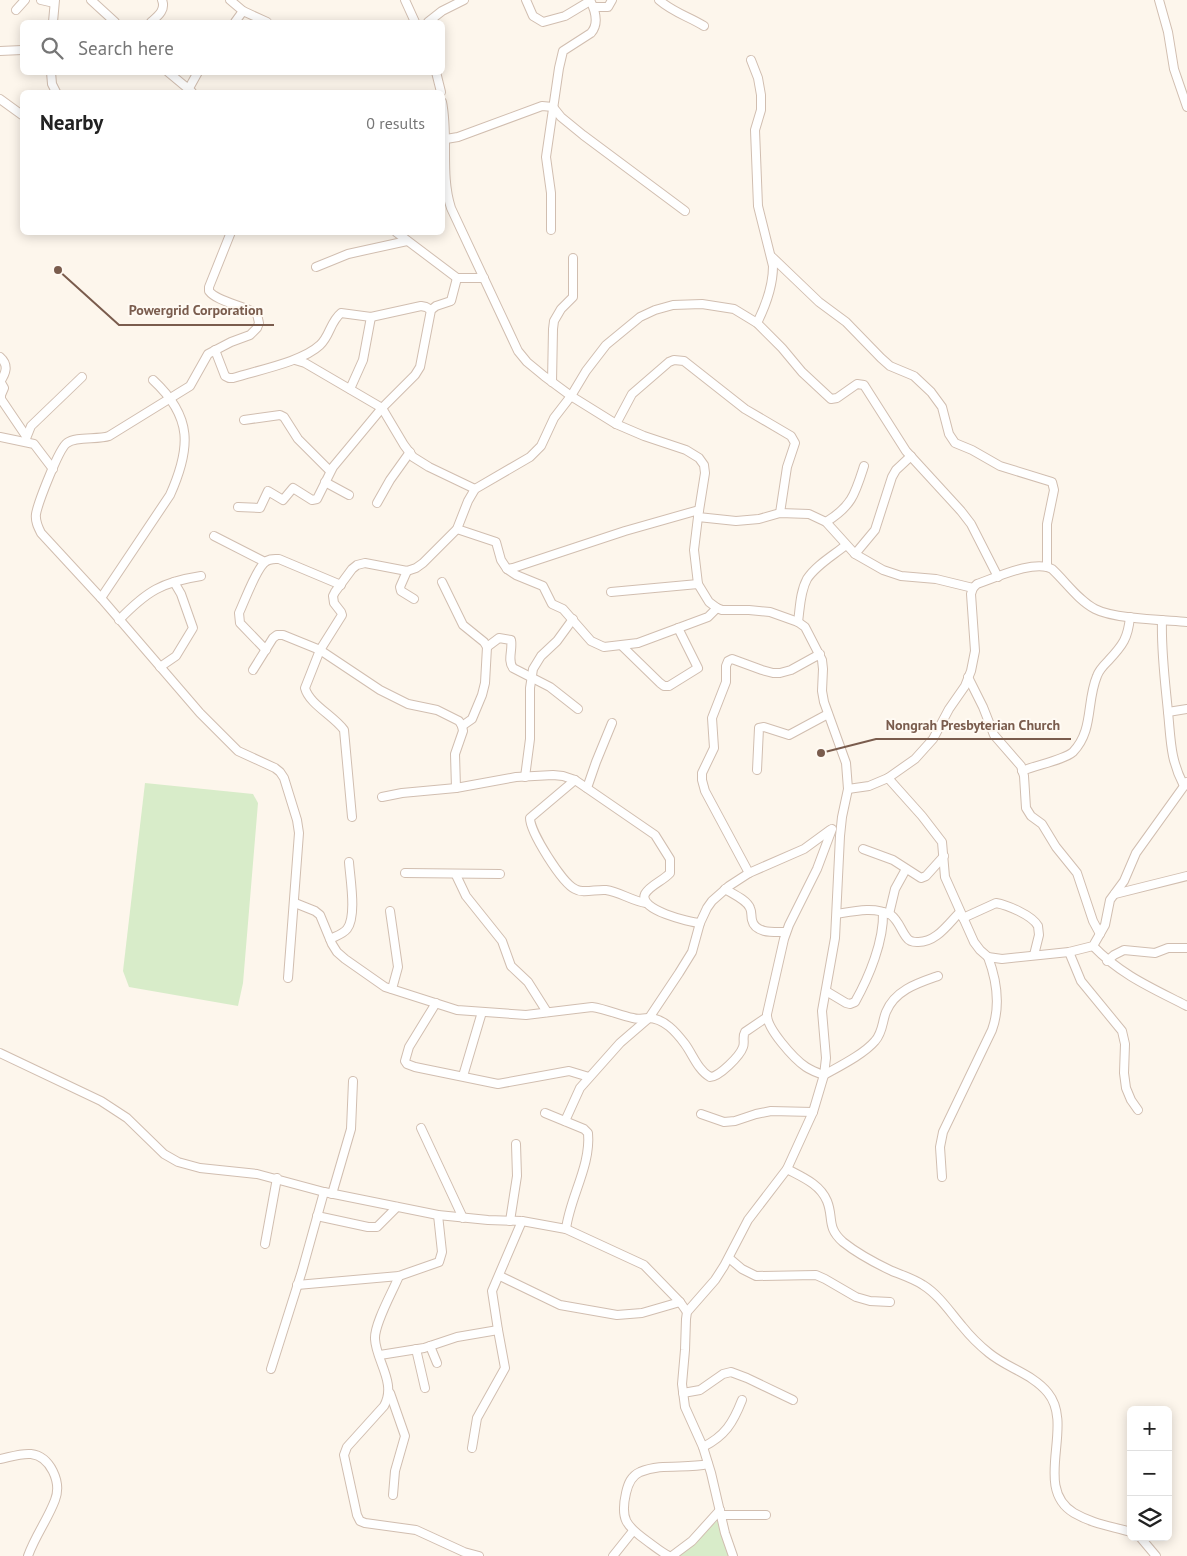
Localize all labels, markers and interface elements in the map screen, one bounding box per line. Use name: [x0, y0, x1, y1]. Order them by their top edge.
search box: [20, 20, 445, 75]
icon: search: [38, 34, 66, 62]
text: Search here: [78, 36, 174, 60]
text: Nearby: [40, 109, 103, 136]
text: 0 results: [366, 113, 425, 133]
callout: Powergrid Corporation: [119, 296, 274, 325]
text: Powergrid Corporation: [129, 301, 263, 319]
callout: Nongrah Presbyterian Church: [876, 710, 1071, 739]
text: Nongrah Presbyterian Church: [886, 716, 1060, 734]
map controls: [1127, 1406, 1172, 1541]
button: +: [1127, 1406, 1172, 1451]
button: −: [1127, 1451, 1172, 1496]
button: layers: [1127, 1496, 1172, 1541]

